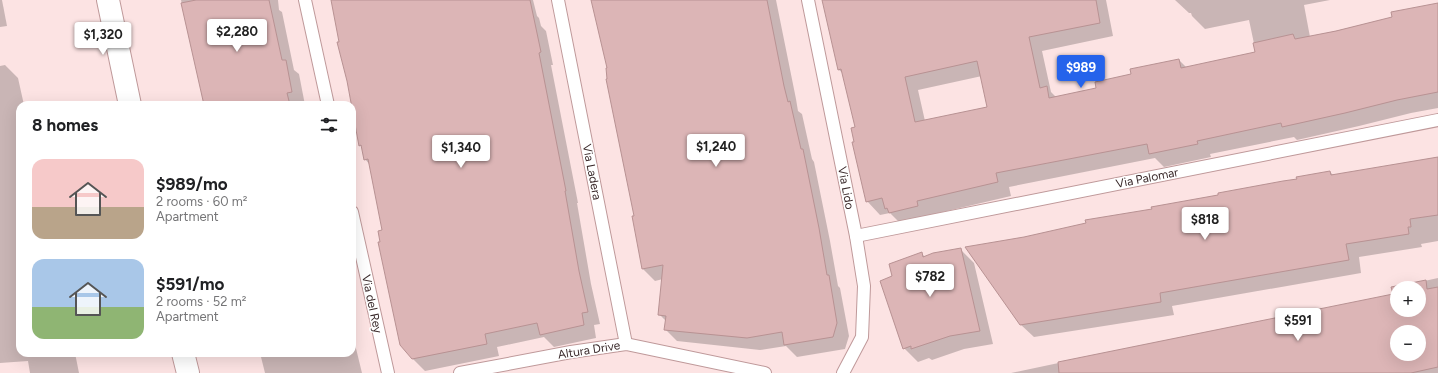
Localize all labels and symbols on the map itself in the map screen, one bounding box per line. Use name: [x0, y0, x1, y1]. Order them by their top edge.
pin: $2,280: [204, 19, 270, 53]
pin: $1,320: [70, 22, 136, 56]
pin: $989: [1057, 55, 1105, 89]
pin: $1,240: [683, 134, 749, 168]
pin: $1,340: [428, 135, 494, 169]
street label: Via Ladera: [580, 143, 604, 201]
street label: Via Lido: [835, 165, 857, 211]
street label: Via Palomar: [1115, 165, 1179, 191]
pin: $818: [1181, 207, 1229, 241]
pin: $782: [906, 264, 954, 298]
street label: Via del Rey: [359, 273, 385, 335]
pin: $591: [1274, 308, 1322, 342]
street label: Altura Drive: [557, 338, 622, 362]

